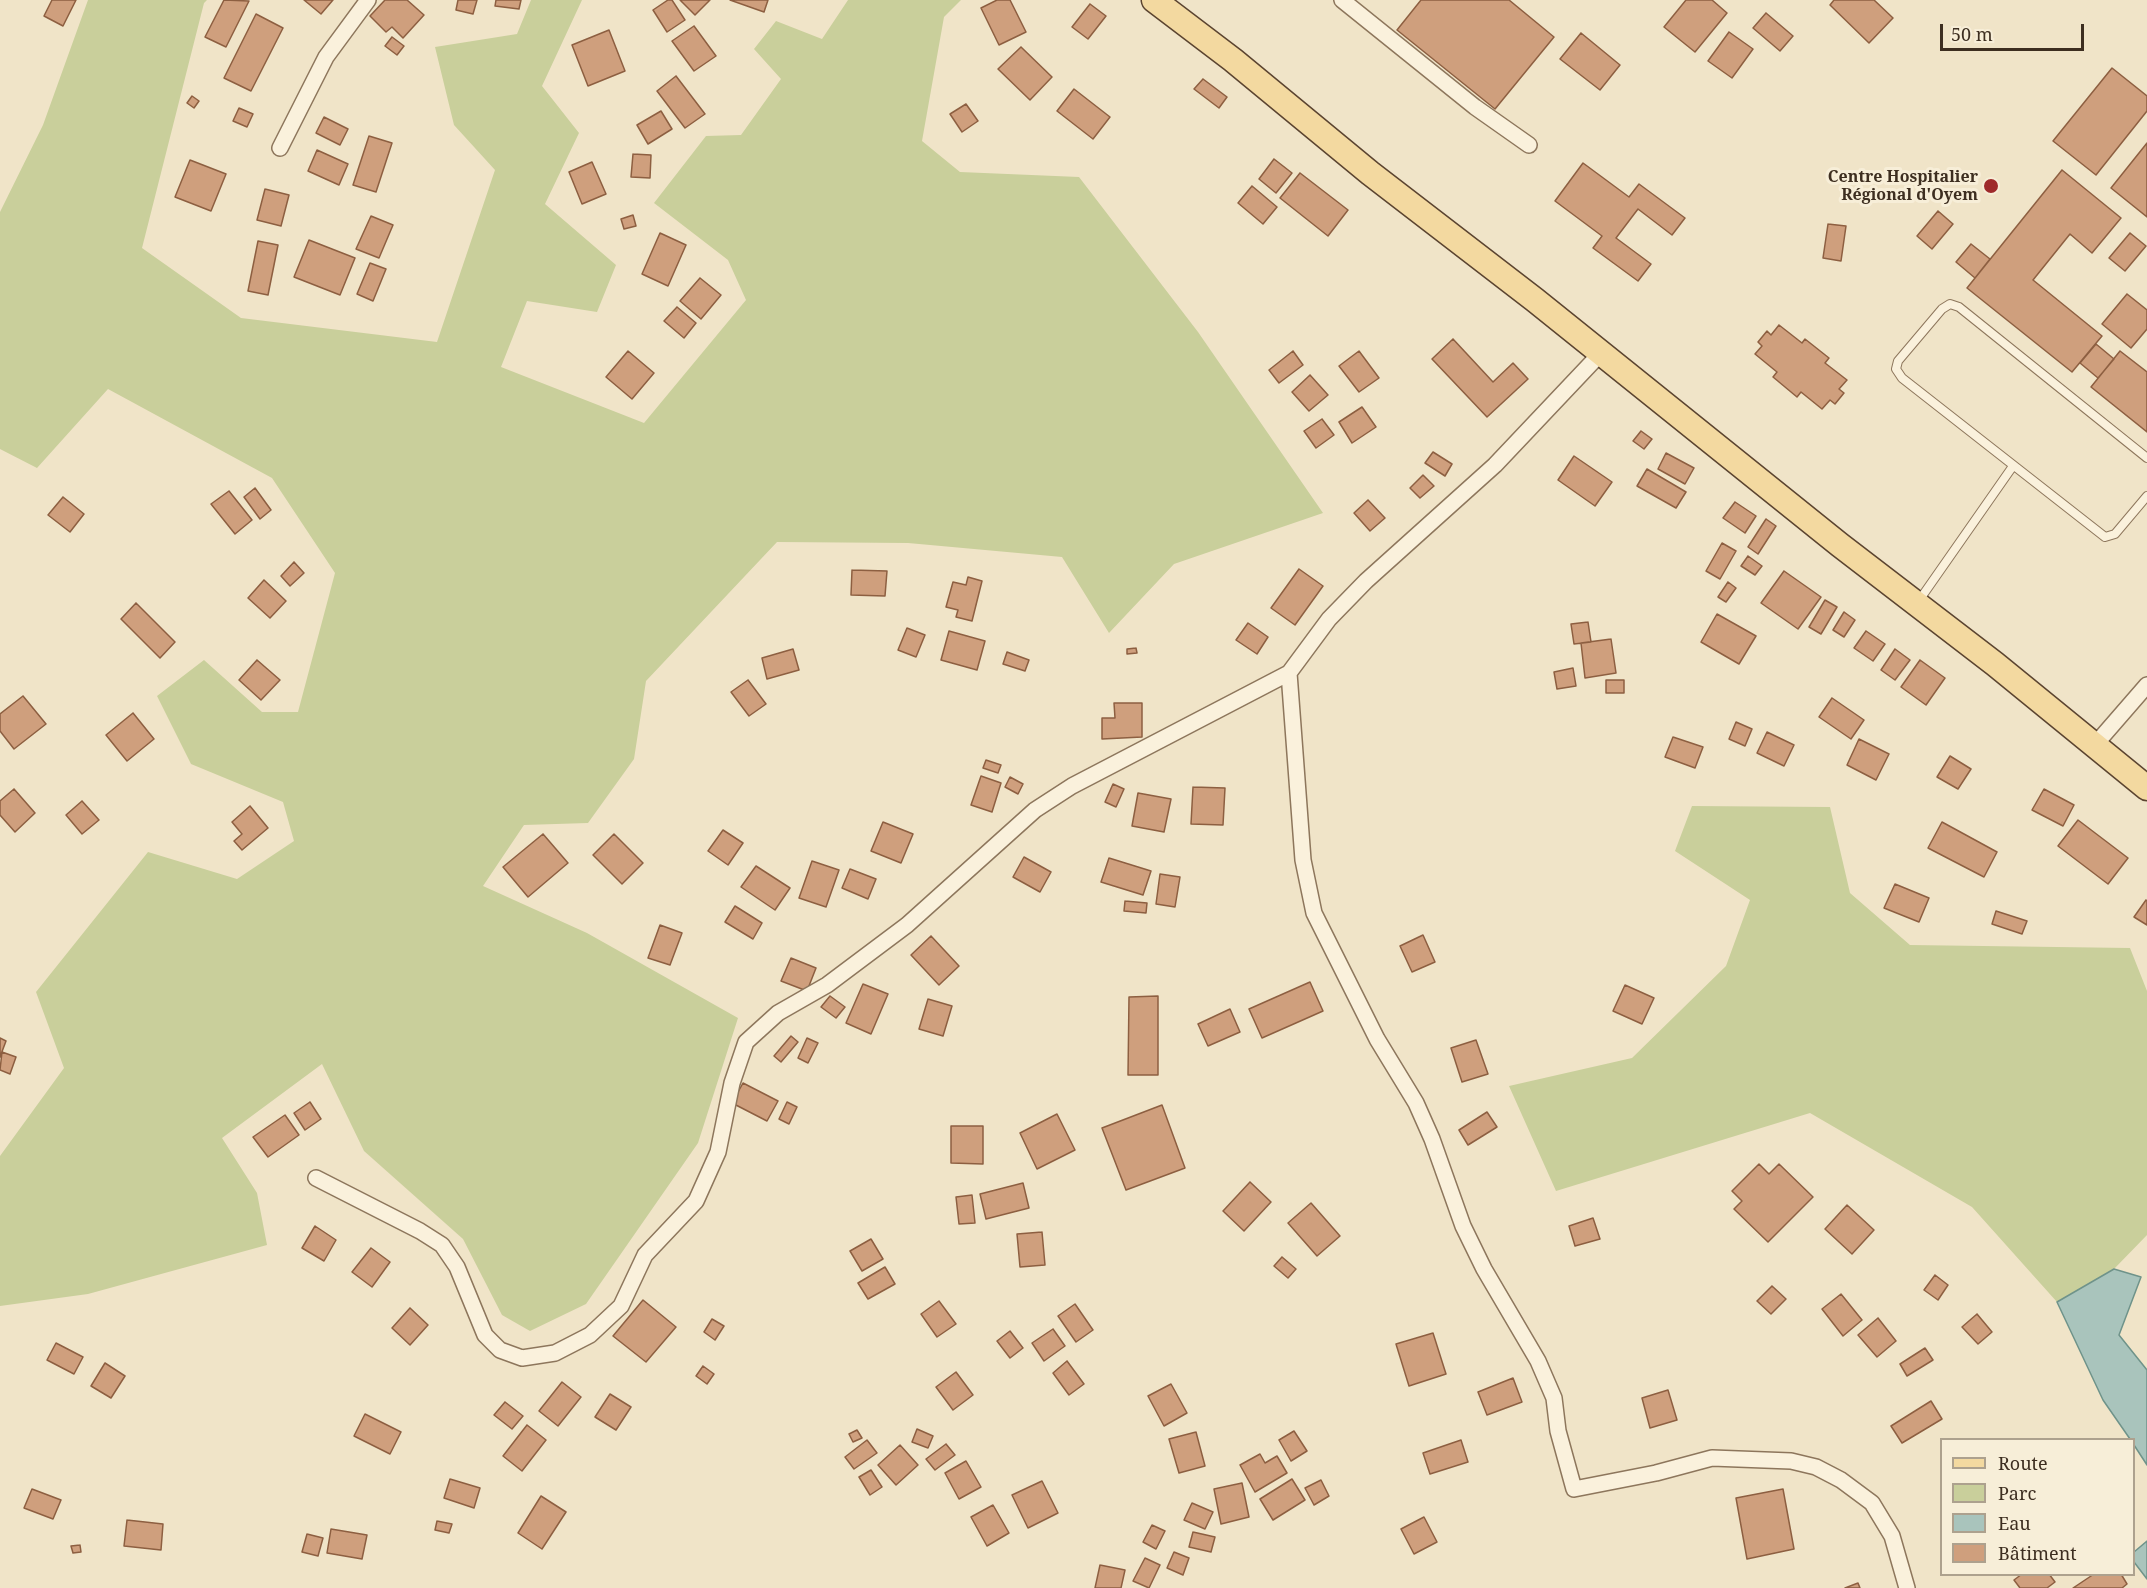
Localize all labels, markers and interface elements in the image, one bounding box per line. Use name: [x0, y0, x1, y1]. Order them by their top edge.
scale bar: [1943, 12, 2087, 50]
text: 50 m: [1951, 22, 1993, 46]
place label: Centre Hospitalier Régional d'Oyem: [1828, 167, 1978, 205]
marker: Centre Hospitalier Régional d'Oyem: [1982, 177, 2000, 195]
legend: [1940, 1438, 2135, 1576]
text: Route: [1998, 1451, 2048, 1475]
text: Parc: [1998, 1481, 2036, 1505]
text: Eau: [1998, 1511, 2031, 1535]
text: Bâtiment: [1998, 1541, 2077, 1565]

